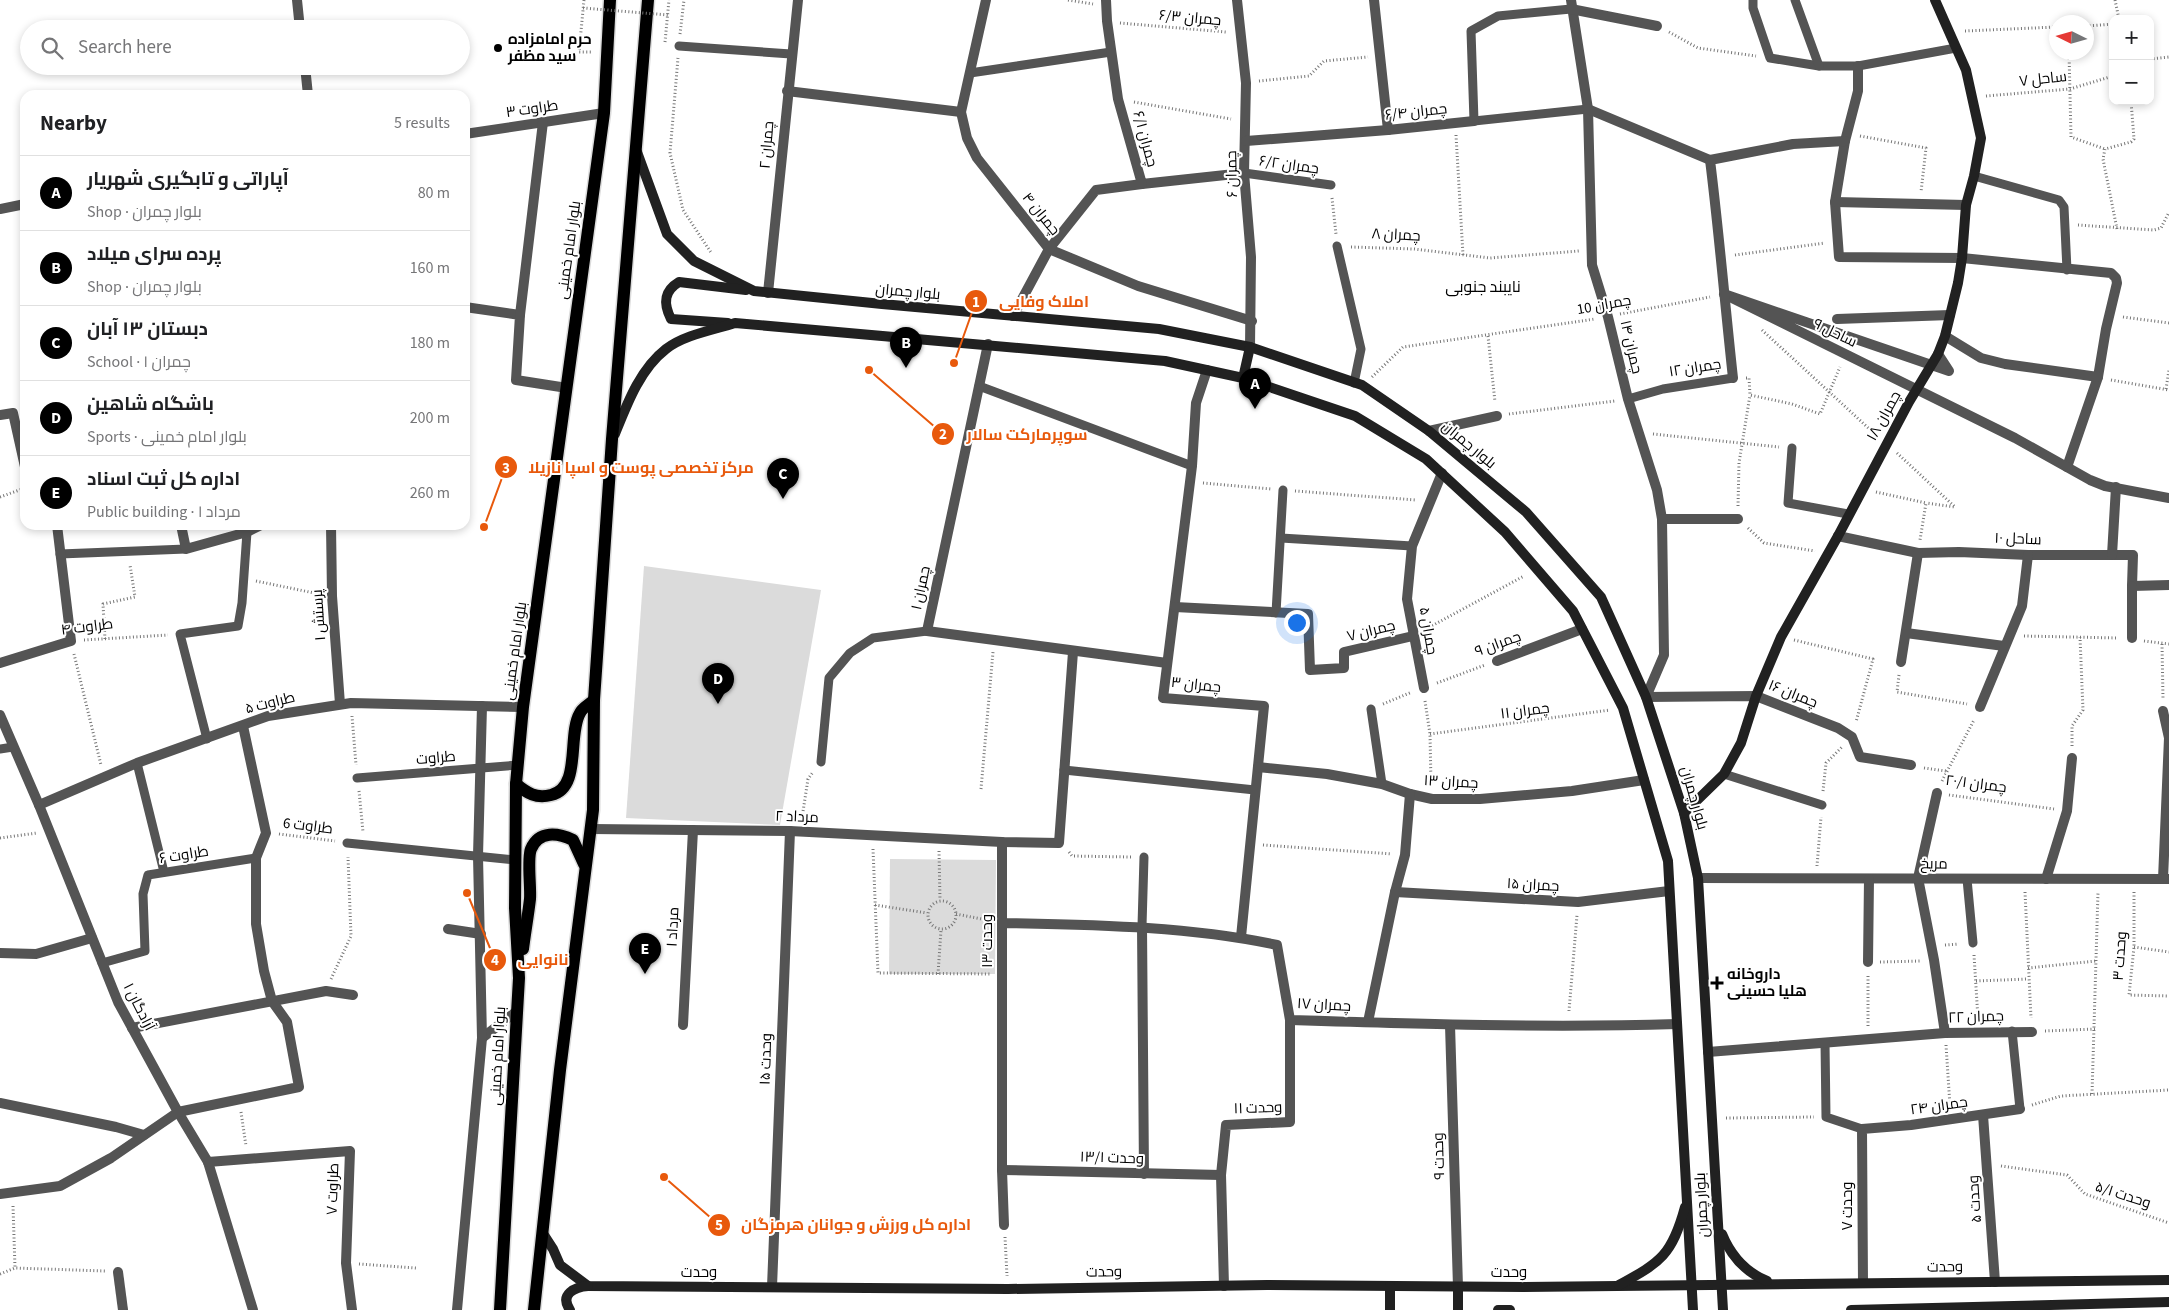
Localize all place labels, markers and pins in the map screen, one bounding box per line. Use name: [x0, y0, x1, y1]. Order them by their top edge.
place label: حرم امامزاده سید مظفر: [507, 29, 592, 67]
marker: حرم امامزاده سید مظفر: [492, 42, 504, 54]
callout: املاک وفایی: [964, 286, 1098, 317]
pin: B: [890, 327, 922, 368]
pin: A: [1239, 368, 1271, 409]
callout: سوپرمارکت سالار: [931, 419, 1097, 450]
callout: مرکز تخصصی پوست و اسپا نازیلا: [494, 452, 764, 483]
pin: C: [767, 458, 799, 499]
pin: D: [702, 663, 734, 704]
pin: E: [629, 933, 661, 974]
callout: نانوایی: [482, 944, 578, 975]
place label: داروخانه هلیا حسینی: [1727, 964, 1807, 1002]
marker: داروخانه هلیا حسینی: [1711, 977, 1723, 989]
callout: اداره کل ورزش و جوانان هرمزگان: [706, 1209, 981, 1240]

